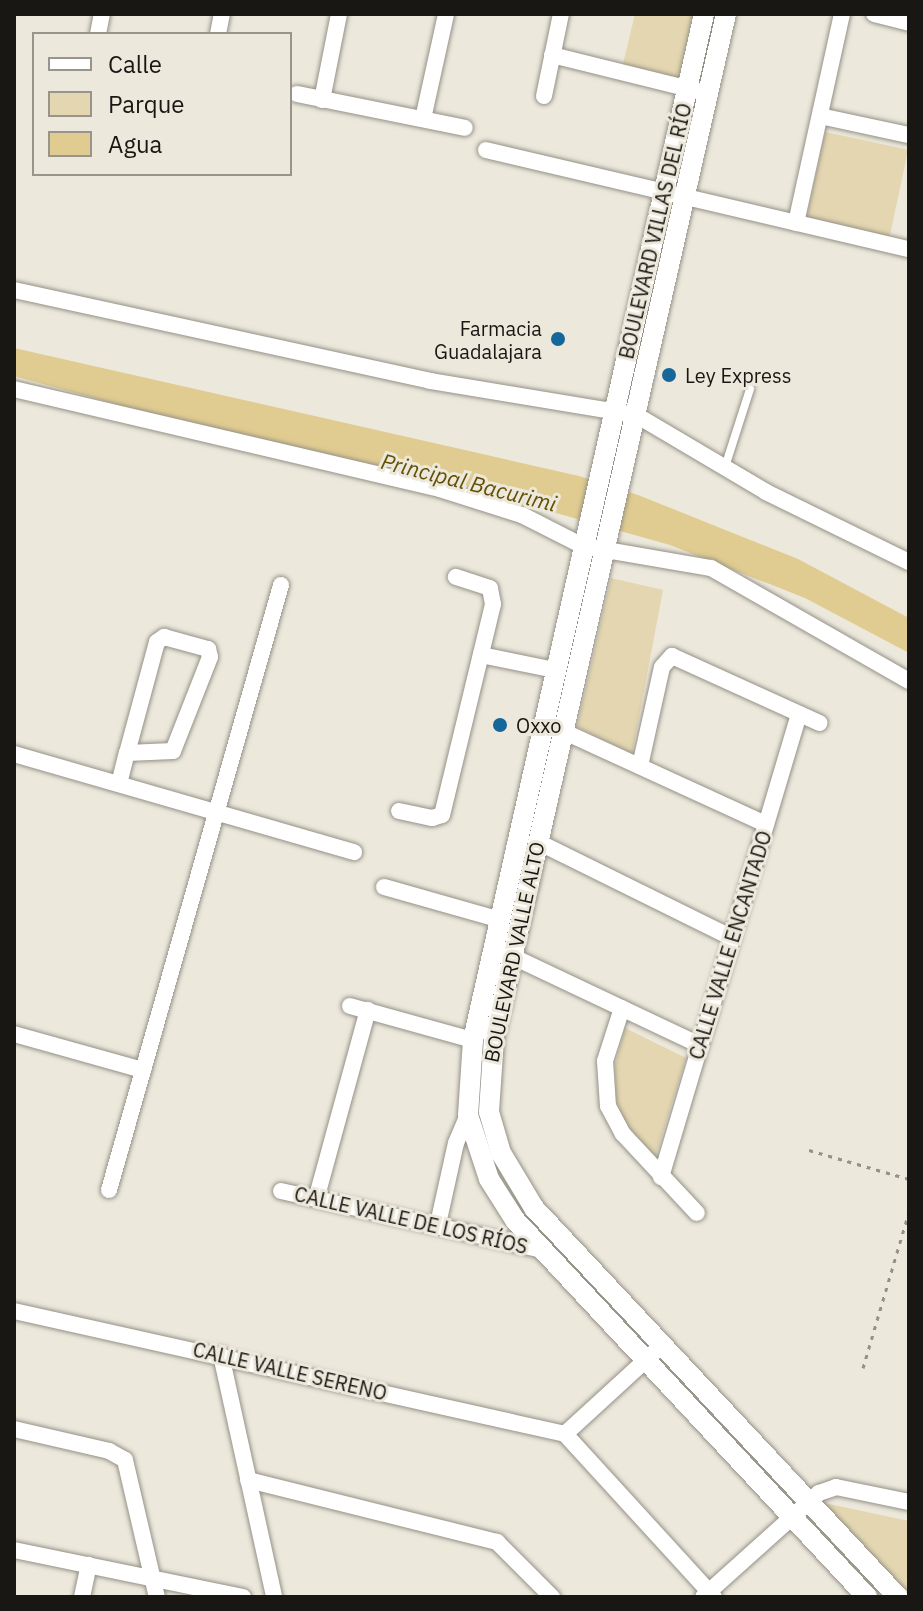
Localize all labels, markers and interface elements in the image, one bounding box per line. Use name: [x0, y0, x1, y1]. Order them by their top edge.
legend: [32, 32, 292, 176]
text: Calle: [108, 48, 162, 80]
text: Parque: [108, 88, 185, 120]
street label: BOULEVARD VILLAS DEL RÍO: [614, 101, 696, 361]
text: Agua: [108, 128, 162, 160]
place label: Farmacia Guadalajara: [434, 316, 542, 363]
marker: Farmacia Guadalajara: [549, 330, 567, 348]
place label: Ley Express: [685, 363, 791, 387]
marker: Ley Express: [660, 366, 678, 384]
water label: Principal Bacurimi: [379, 447, 559, 517]
place label: Oxxo: [516, 713, 561, 737]
marker: Oxxo: [491, 716, 509, 734]
street label: CALLE VALLE ENCANTADO: [684, 828, 776, 1062]
street label: BOULEVARD VALLE ALTO: [479, 840, 549, 1064]
street label: CALLE VALLE DE LOS RÍOS: [292, 1181, 530, 1259]
street label: CALLE VALLE SERENO: [191, 1337, 389, 1405]

